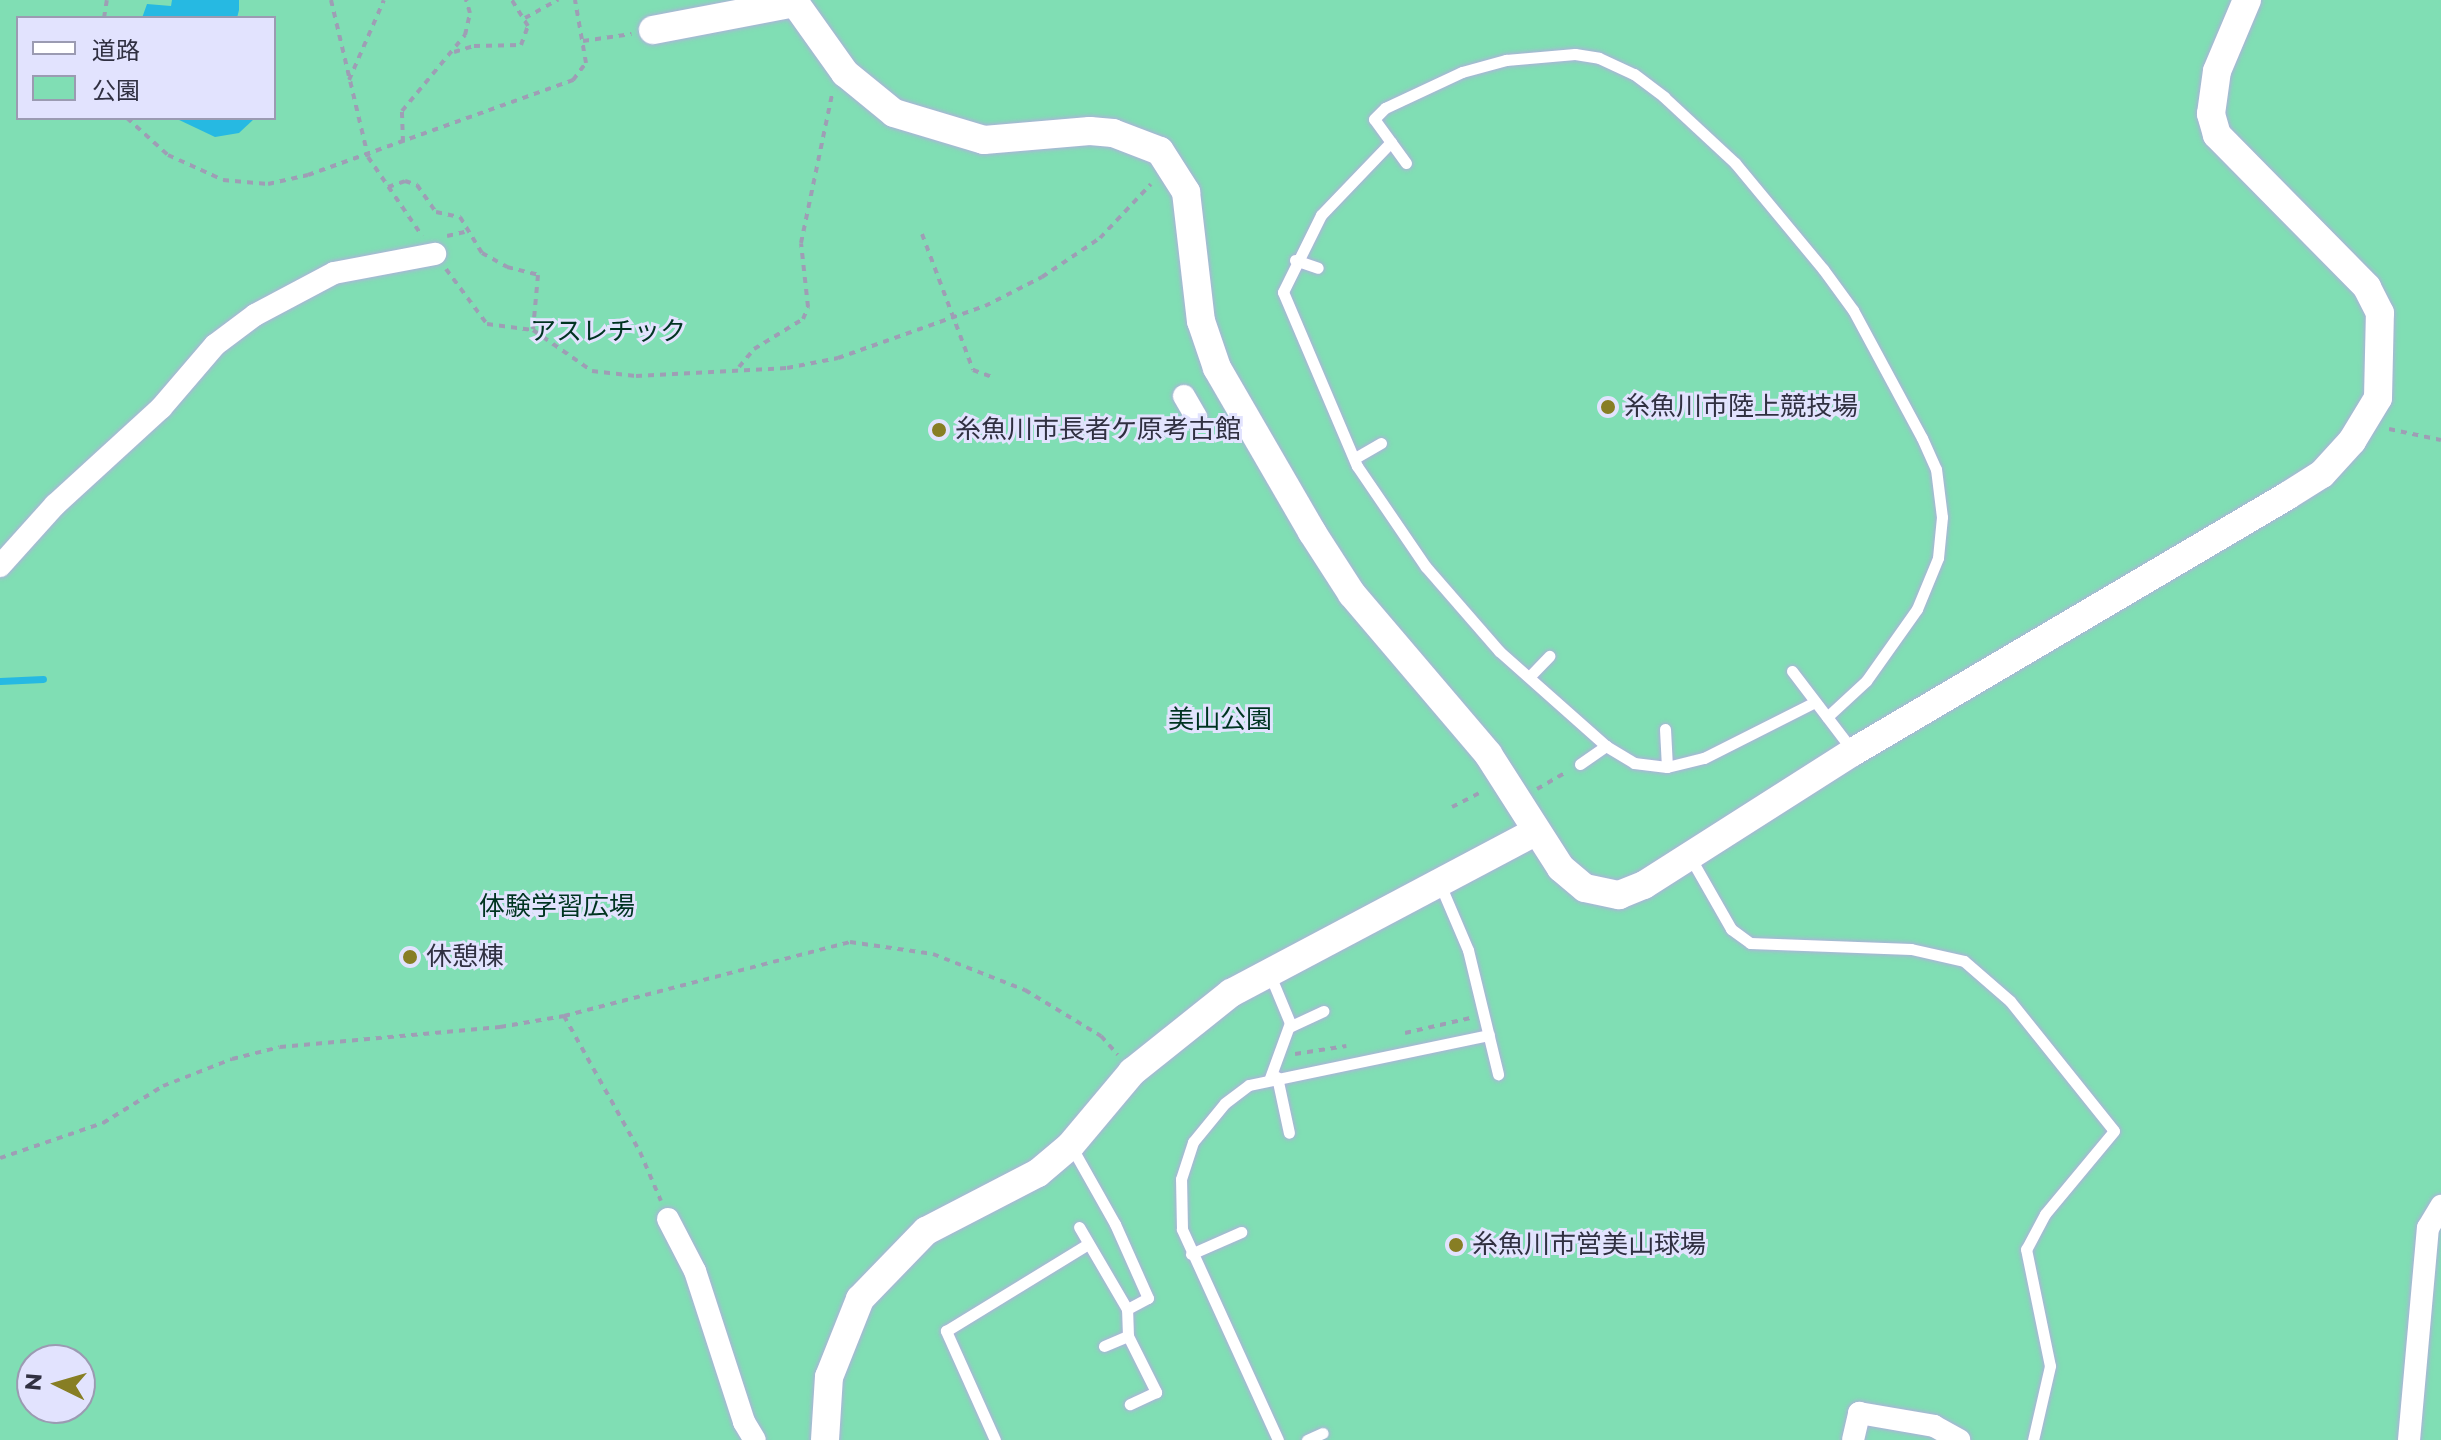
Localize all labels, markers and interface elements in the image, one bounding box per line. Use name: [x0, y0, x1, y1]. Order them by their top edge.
legend: [16, 16, 276, 120]
text: 道路: [92, 36, 140, 65]
text: 公園: [92, 76, 140, 105]
park label: アスレチック: [530, 316, 686, 348]
place label: 糸魚川市陸上競技場: [1624, 391, 1858, 423]
marker: 糸魚川市陸上競技場: [1599, 398, 1617, 416]
place label: 糸魚川市長者ケ原考古館: [955, 414, 1241, 446]
marker: 糸魚川市長者ケ原考古館: [930, 421, 948, 439]
park label: 美山公園: [1168, 704, 1272, 736]
park label: 体験学習広場: [479, 891, 635, 923]
place label: 休憩棟: [426, 941, 504, 973]
marker: 休憩棟: [401, 948, 419, 966]
place label: 糸魚川市営美山球場: [1472, 1229, 1706, 1261]
marker: 糸魚川市営美山球場: [1447, 1236, 1465, 1254]
north arrow: [16, 1344, 96, 1424]
text: N: [19, 1372, 48, 1392]

